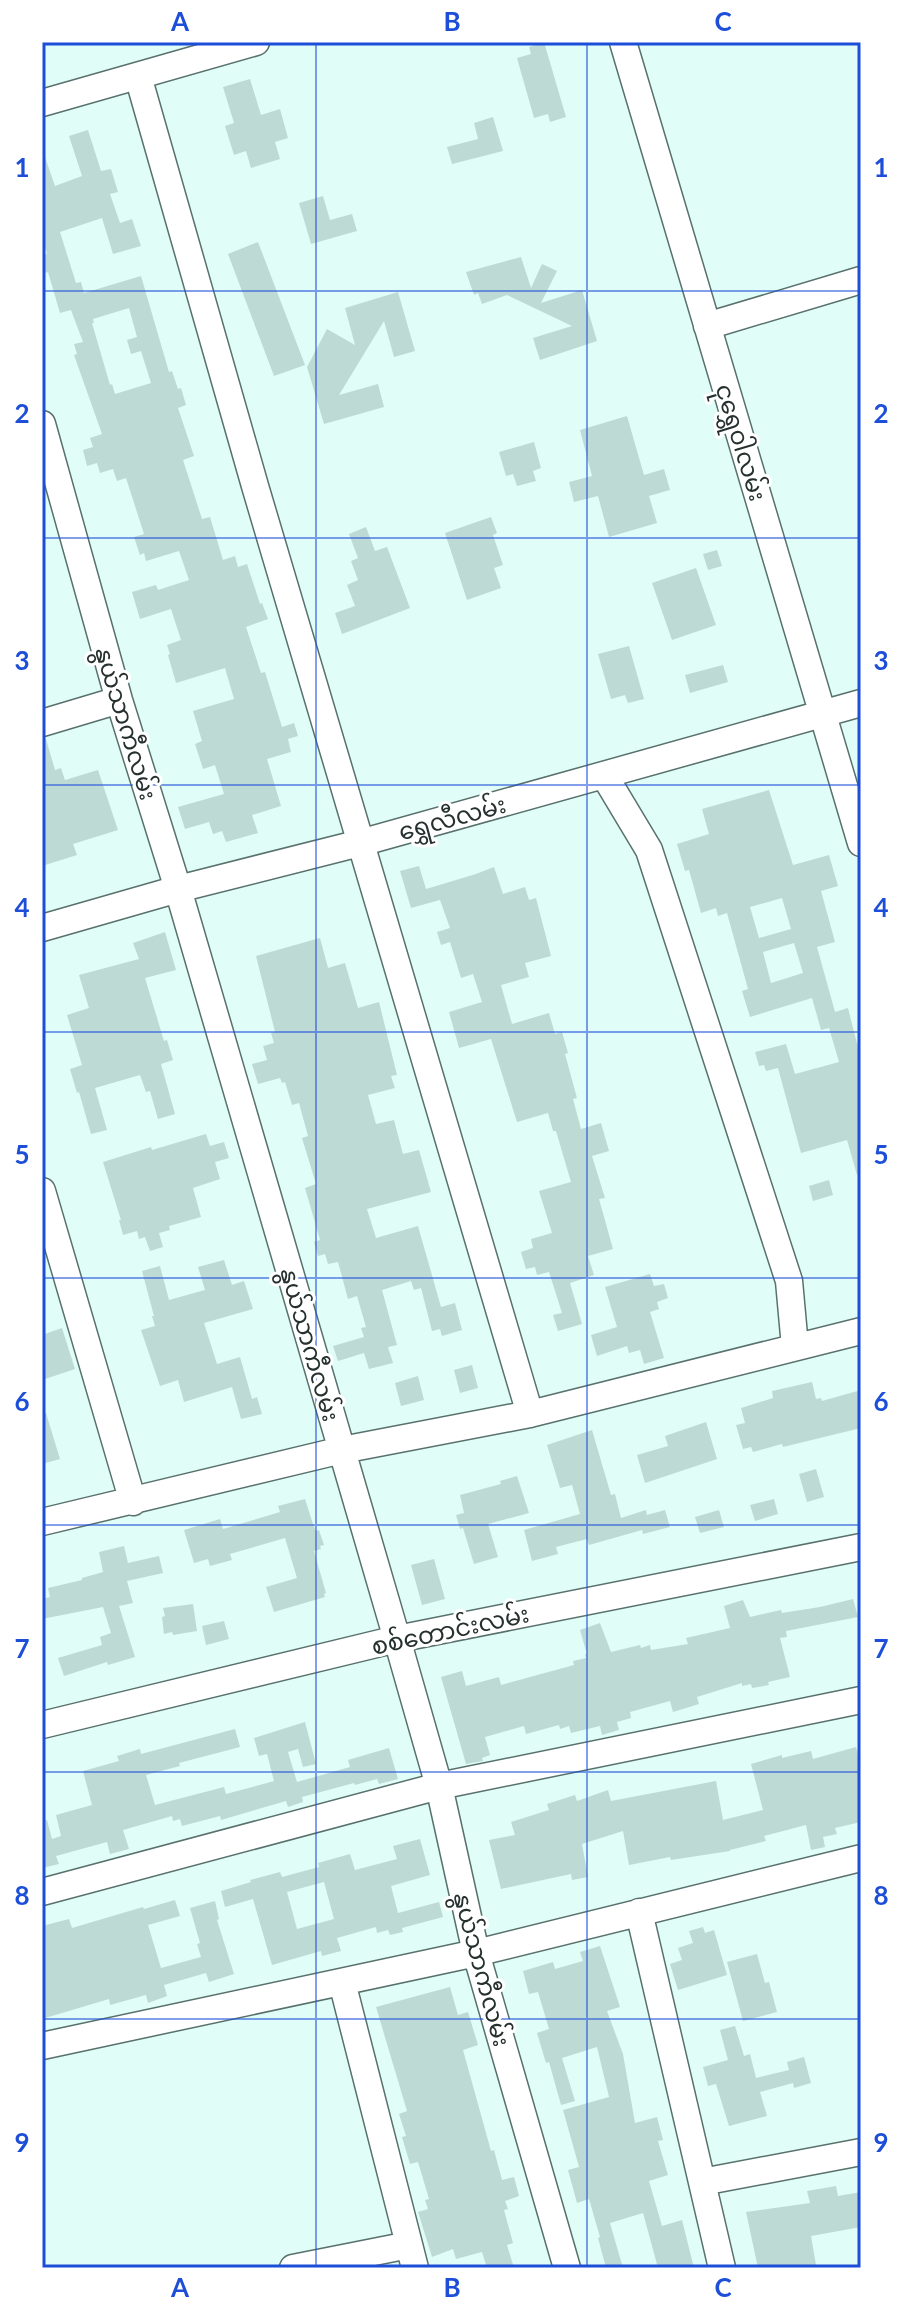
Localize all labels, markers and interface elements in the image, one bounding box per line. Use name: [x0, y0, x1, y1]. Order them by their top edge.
text: A: [170, 5, 190, 37]
text: B: [443, 5, 461, 37]
text: C: [714, 5, 732, 37]
text: 1: [14, 151, 30, 183]
text: 1: [873, 151, 889, 183]
street label: ငုရွှေဝါလမ်း: [705, 380, 774, 506]
text: 2: [14, 397, 30, 429]
text: 2: [873, 397, 889, 429]
street label: နွယ်သာကီလမ်း: [85, 643, 164, 805]
text: 3: [14, 644, 30, 676]
text: 3: [873, 644, 889, 676]
street label: ရွှေလီလမ်း: [395, 789, 510, 851]
text: 4: [14, 891, 30, 923]
text: 4: [873, 891, 889, 923]
text: 5: [14, 1138, 30, 1170]
text: 5: [873, 1138, 889, 1170]
street label: နွယ်သာကီလမ်း: [270, 1264, 347, 1426]
text: 6: [14, 1385, 30, 1417]
text: 6: [873, 1385, 889, 1417]
street label: စစ်တောင်းလမ်း: [368, 1598, 532, 1660]
text: 7: [14, 1632, 30, 1664]
text: 7: [873, 1632, 889, 1664]
text: 8: [14, 1879, 30, 1911]
text: 8: [873, 1879, 889, 1911]
street label: နွယ်သာကီလမ်း: [444, 1889, 518, 2051]
text: 9: [14, 2126, 30, 2158]
text: 9: [873, 2126, 889, 2158]
text: A: [170, 2271, 190, 2303]
text: B: [443, 2271, 461, 2303]
text: C: [714, 2271, 732, 2303]

